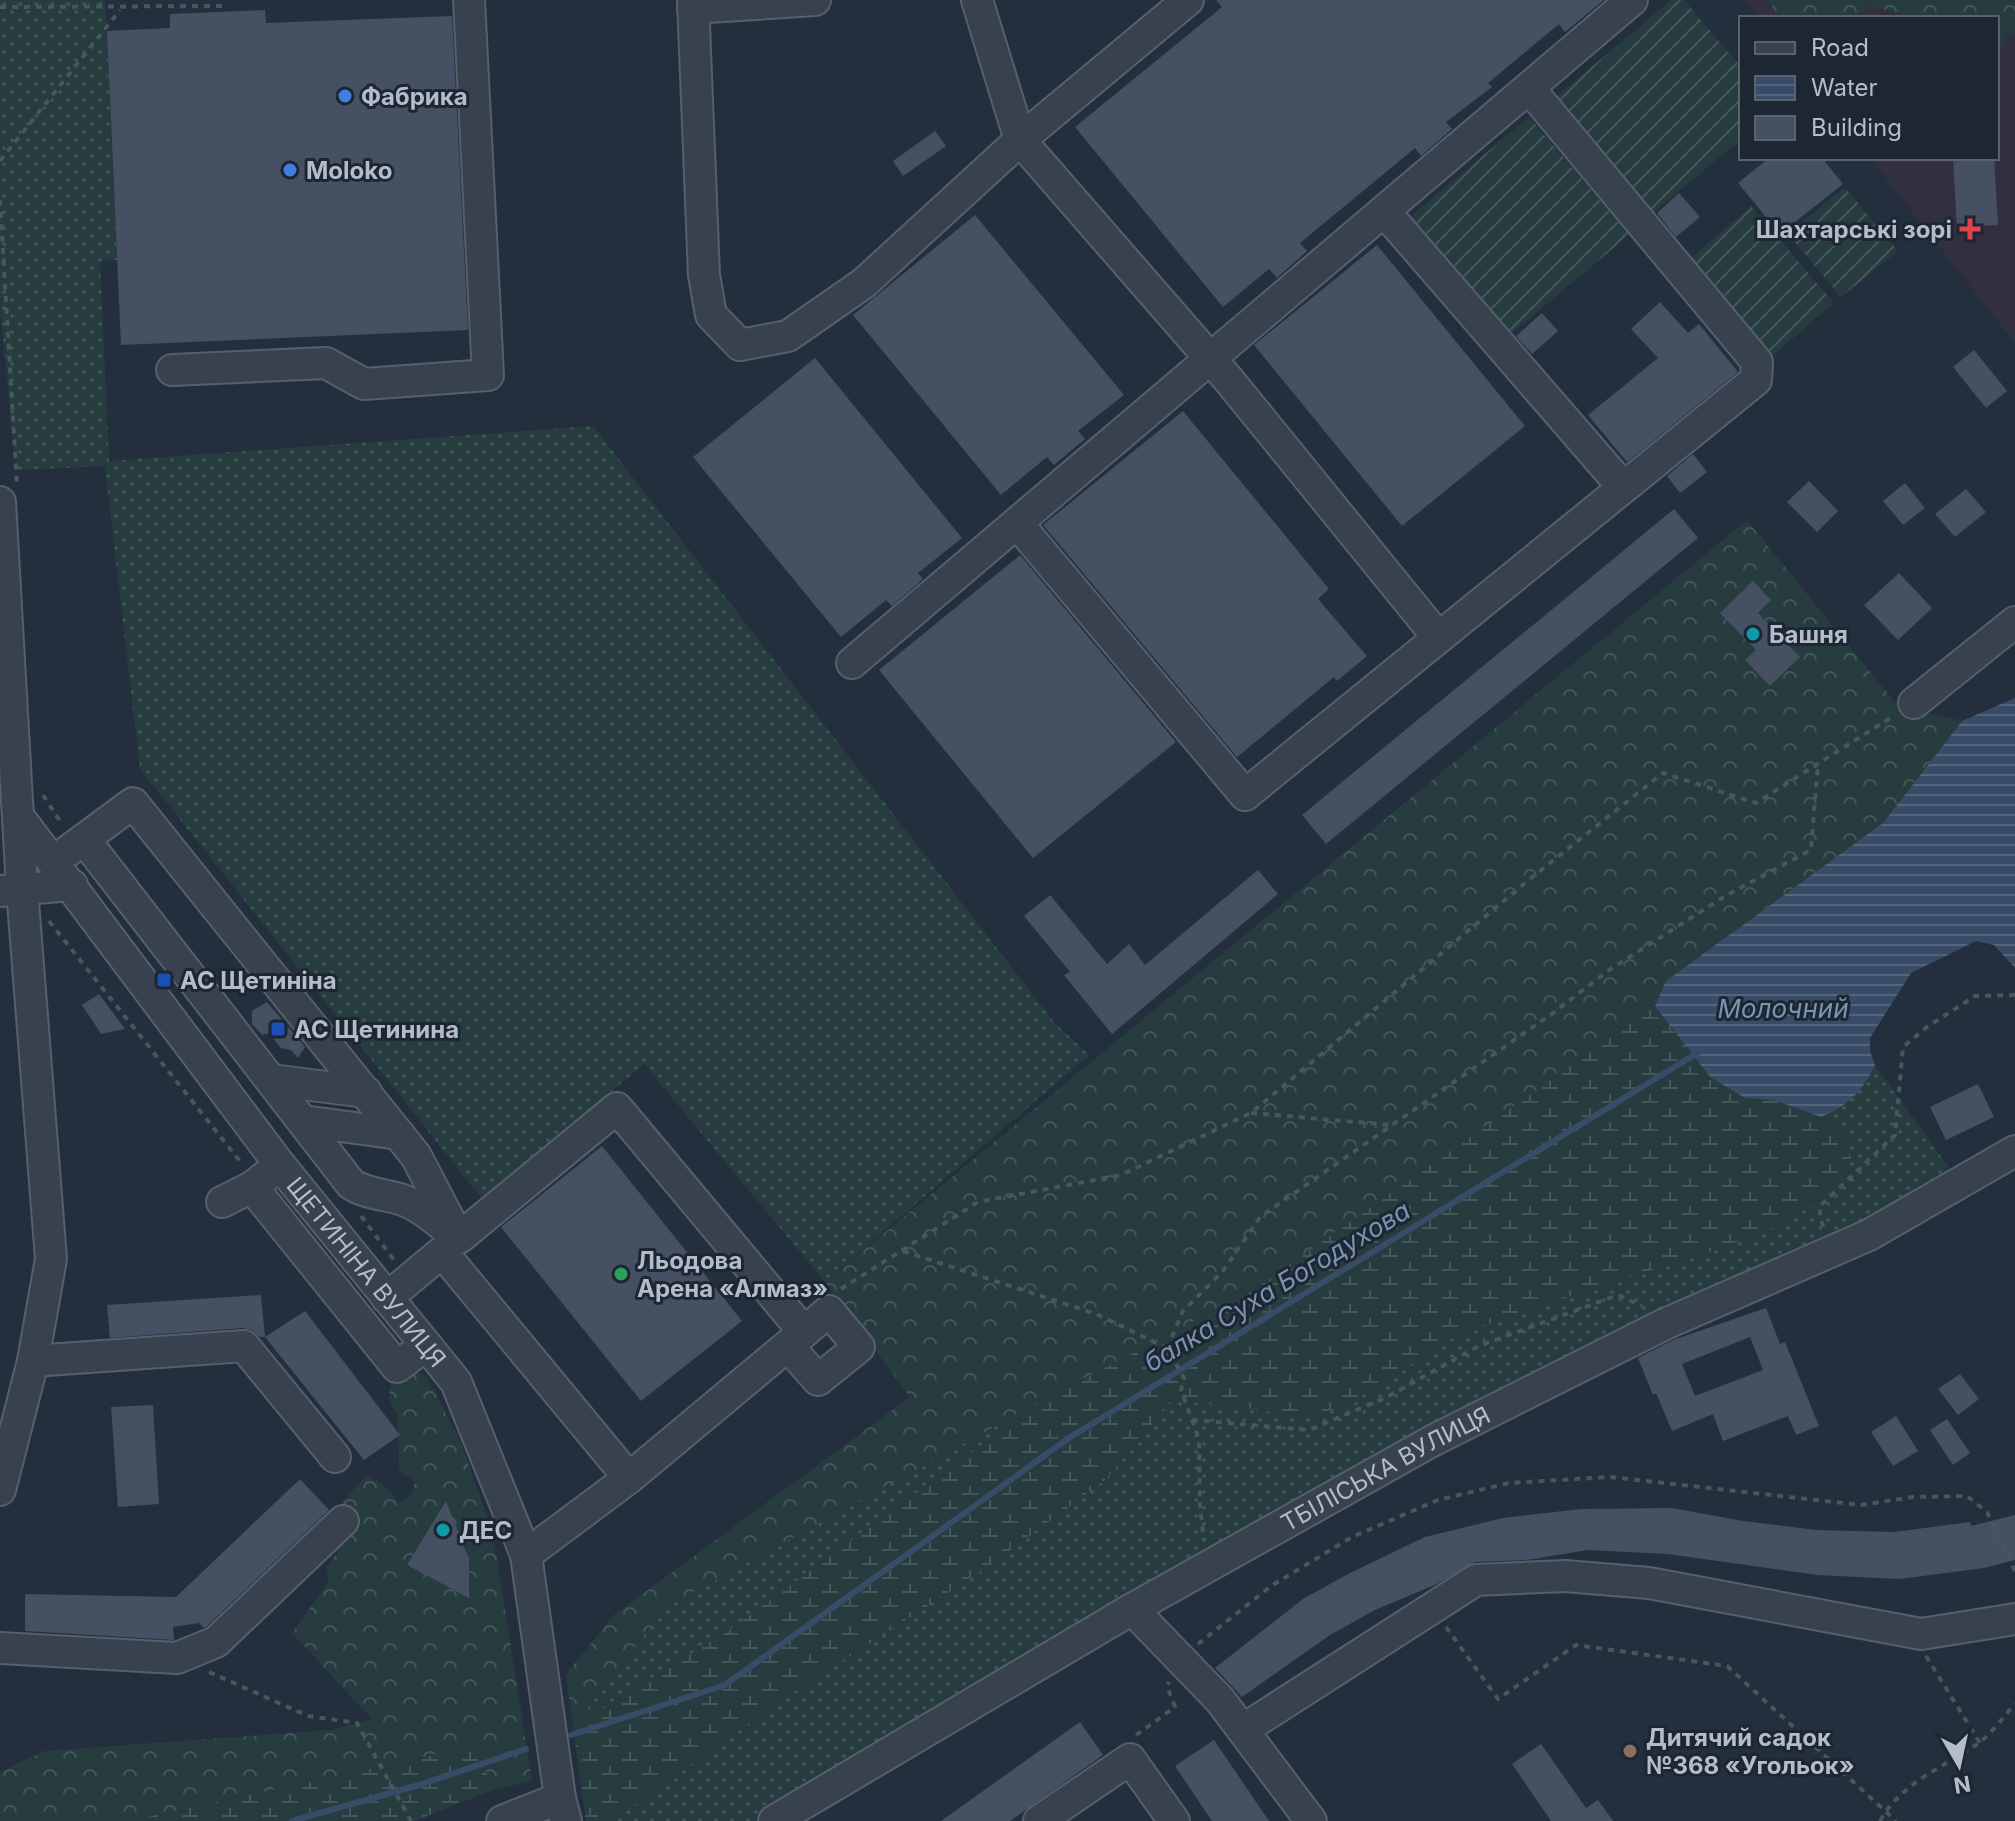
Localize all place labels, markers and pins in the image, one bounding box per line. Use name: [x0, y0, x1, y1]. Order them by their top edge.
place label: Фабрика: [361, 82, 468, 111]
marker: Фабрика: [336, 87, 354, 105]
place label: Moloko: [306, 156, 392, 185]
marker: Moloko: [281, 161, 299, 179]
place label: Шахтарські зорі: [1756, 215, 1952, 244]
marker: Шахтарські зорі: [1959, 218, 1981, 240]
place label: Башня: [1769, 620, 1848, 649]
marker: Башня: [1744, 625, 1762, 643]
place label: АС Щетиніна: [180, 966, 337, 995]
marker: АС Щетиніна: [155, 971, 173, 989]
place label: АС Щетинина: [294, 1015, 459, 1044]
marker: АС Щетинина: [269, 1020, 287, 1038]
place label: Льодова Арена «Алмаз»: [637, 1246, 828, 1303]
marker: Льодова Арена «Алмаз»: [612, 1265, 630, 1283]
place label: ДЕС: [459, 1516, 512, 1545]
marker: ДЕС: [434, 1521, 452, 1539]
place label: Дитячий садок №368 «Угольок»: [1646, 1723, 1855, 1780]
marker: Дитячий садок №368 «Угольок»: [1621, 1742, 1639, 1760]

